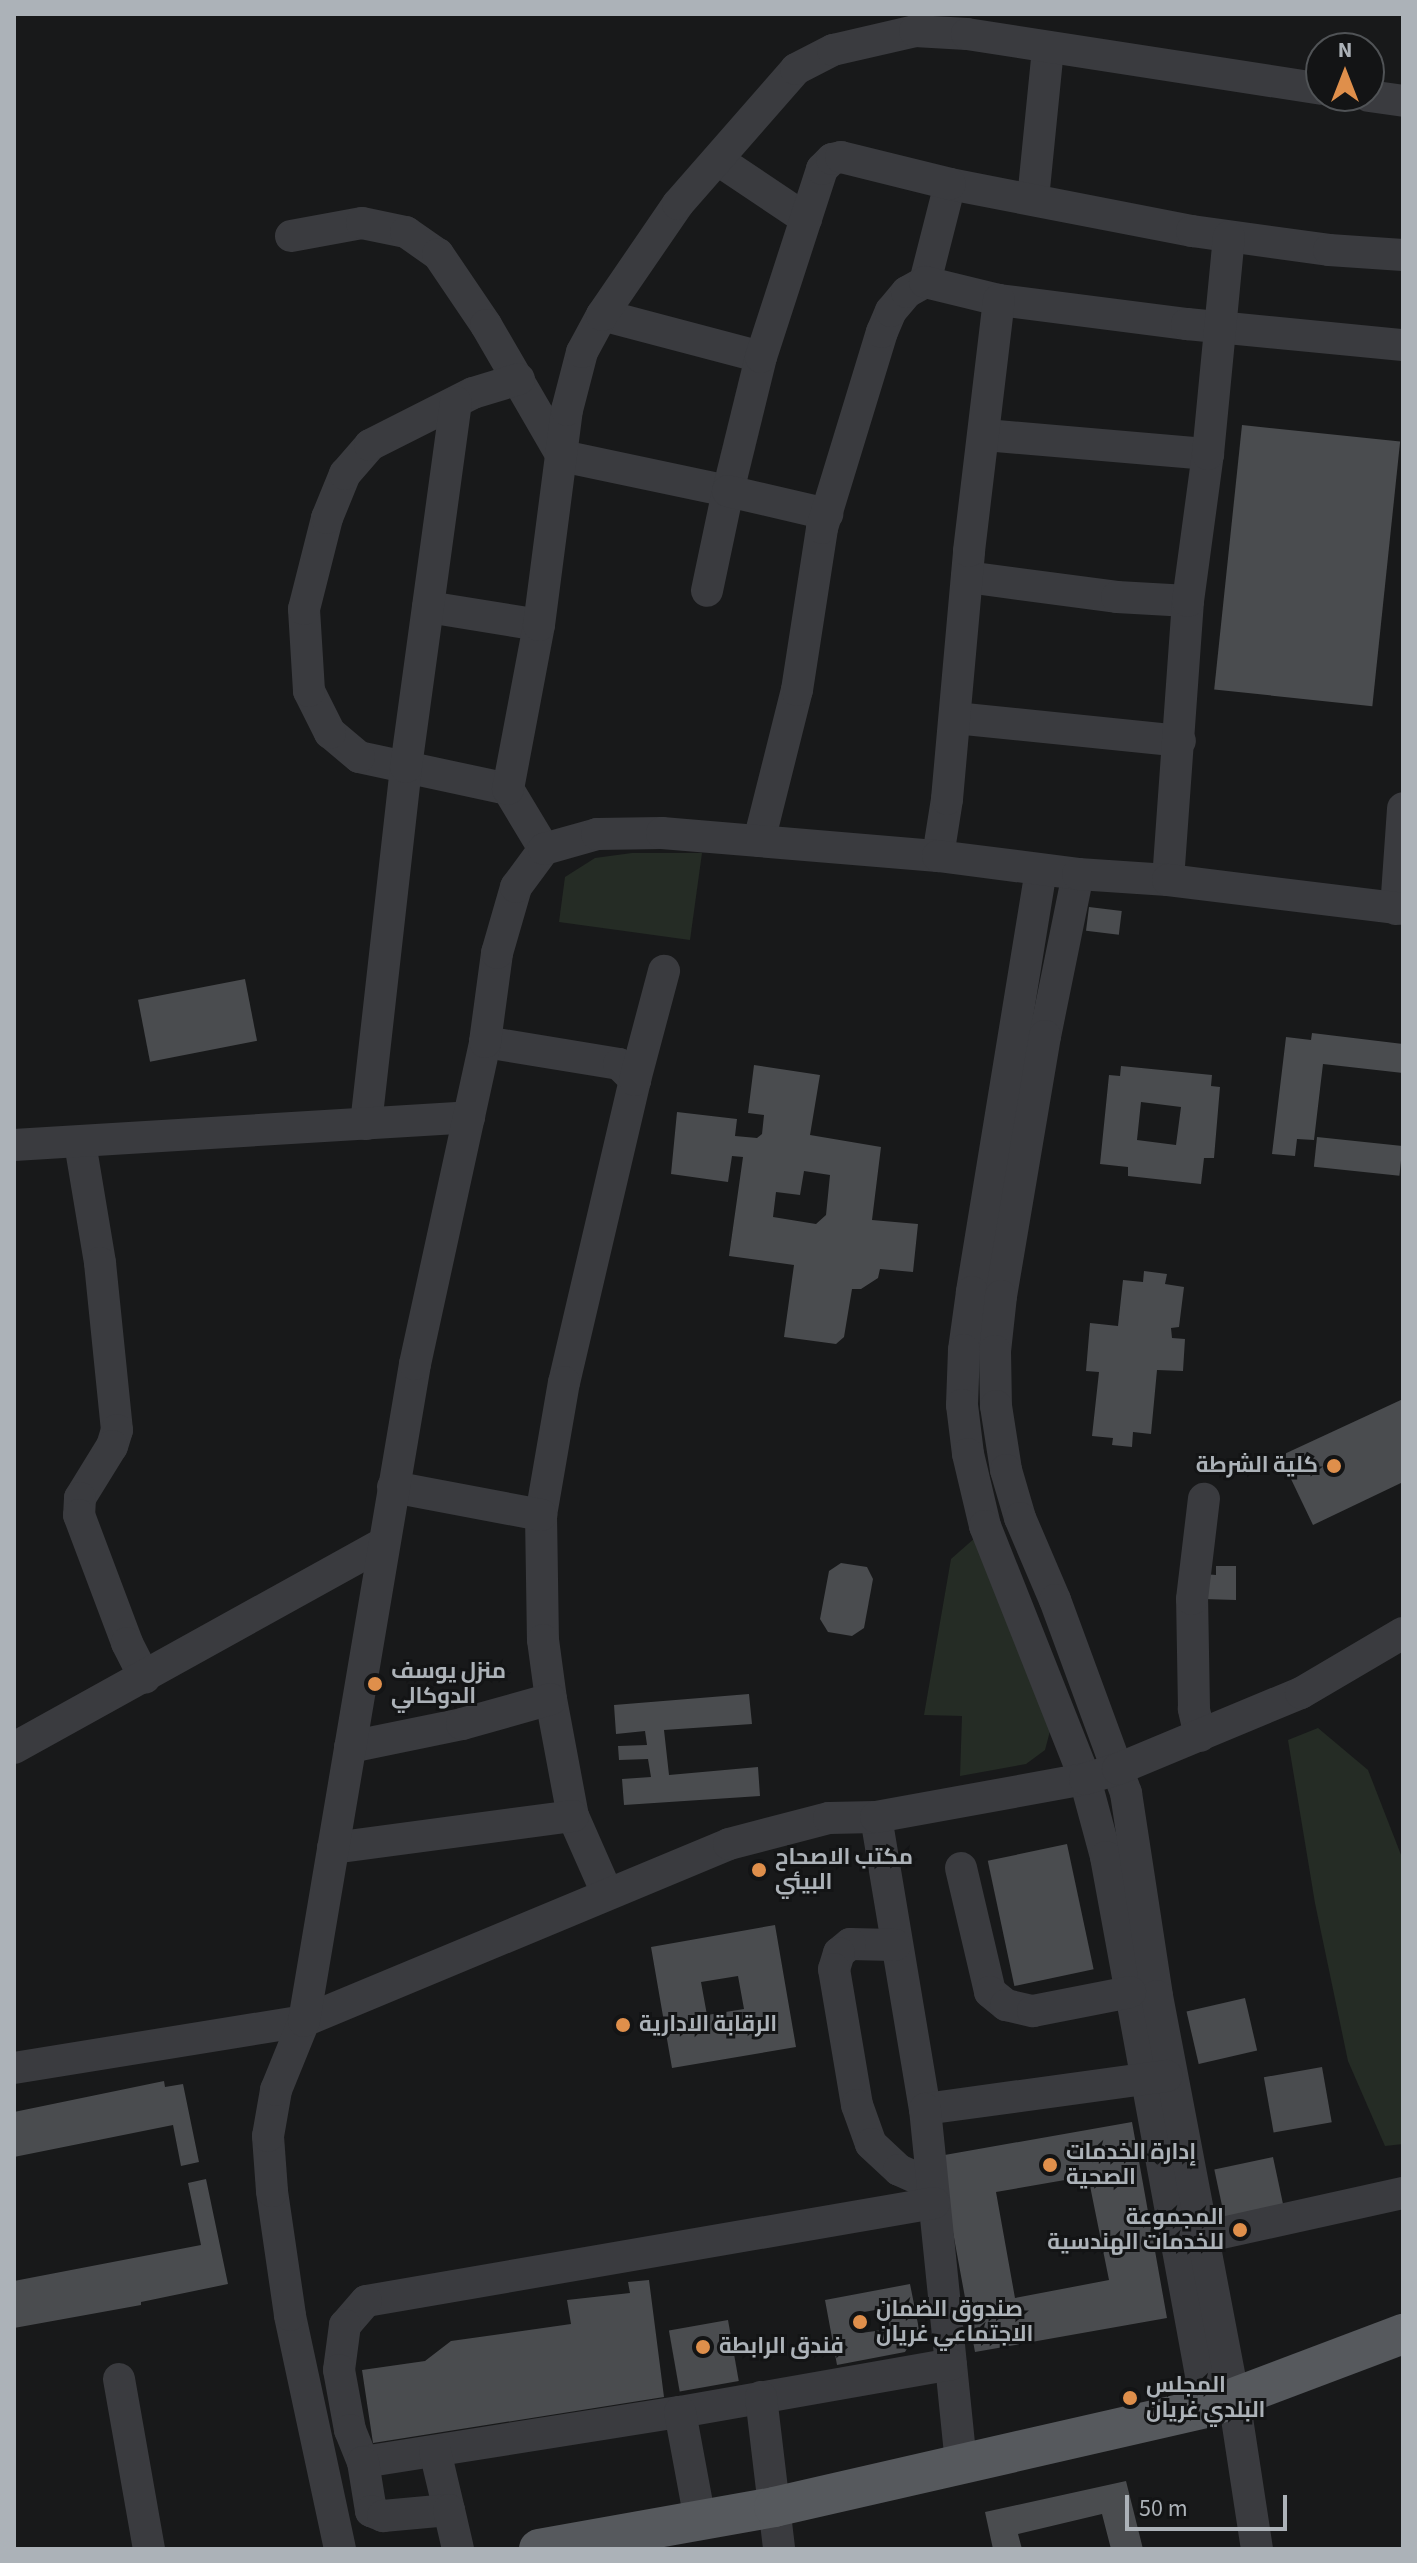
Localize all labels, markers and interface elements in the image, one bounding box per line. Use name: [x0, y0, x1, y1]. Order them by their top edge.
north arrow: [1305, 32, 1385, 112]
text: N: [1338, 34, 1352, 66]
place label: كلية الشرطة: [1196, 1453, 1318, 1479]
marker: كلية الشرطة: [1325, 1457, 1343, 1475]
place label: منزل يوسف الدوكالي: [391, 1658, 506, 1710]
marker: منزل يوسف الدوكالي: [366, 1675, 384, 1693]
place label: مكتب الاصحاح البيئي: [775, 1844, 913, 1896]
marker: مكتب الاصحاح البيئي: [750, 1861, 768, 1879]
place label: الرقابة الادارية: [639, 2012, 777, 2038]
marker: الرقابة الادارية: [614, 2016, 632, 2034]
place label: إدارة الخدمات الصحية: [1066, 2139, 1196, 2190]
marker: إدارة الخدمات الصحية: [1041, 2156, 1059, 2174]
place label: المجموعة للخدمات الهندسية: [1047, 2204, 1224, 2256]
marker: المجموعة للخدمات الهندسية: [1231, 2221, 1249, 2239]
place label: صندوق الضمان الاجتماعي غريان: [876, 2296, 1033, 2348]
marker: صندوق الضمان الاجتماعي غريان: [851, 2313, 869, 2331]
place label: فندق الرابطة: [719, 2334, 844, 2360]
marker: فندق الرابطة: [694, 2338, 712, 2356]
place label: المجلس البلدي غريان: [1146, 2372, 1265, 2424]
marker: المجلس البلدي غريان: [1121, 2389, 1139, 2407]
scale bar: [1129, 2479, 1291, 2529]
text: 50 m: [1139, 2491, 1188, 2526]

